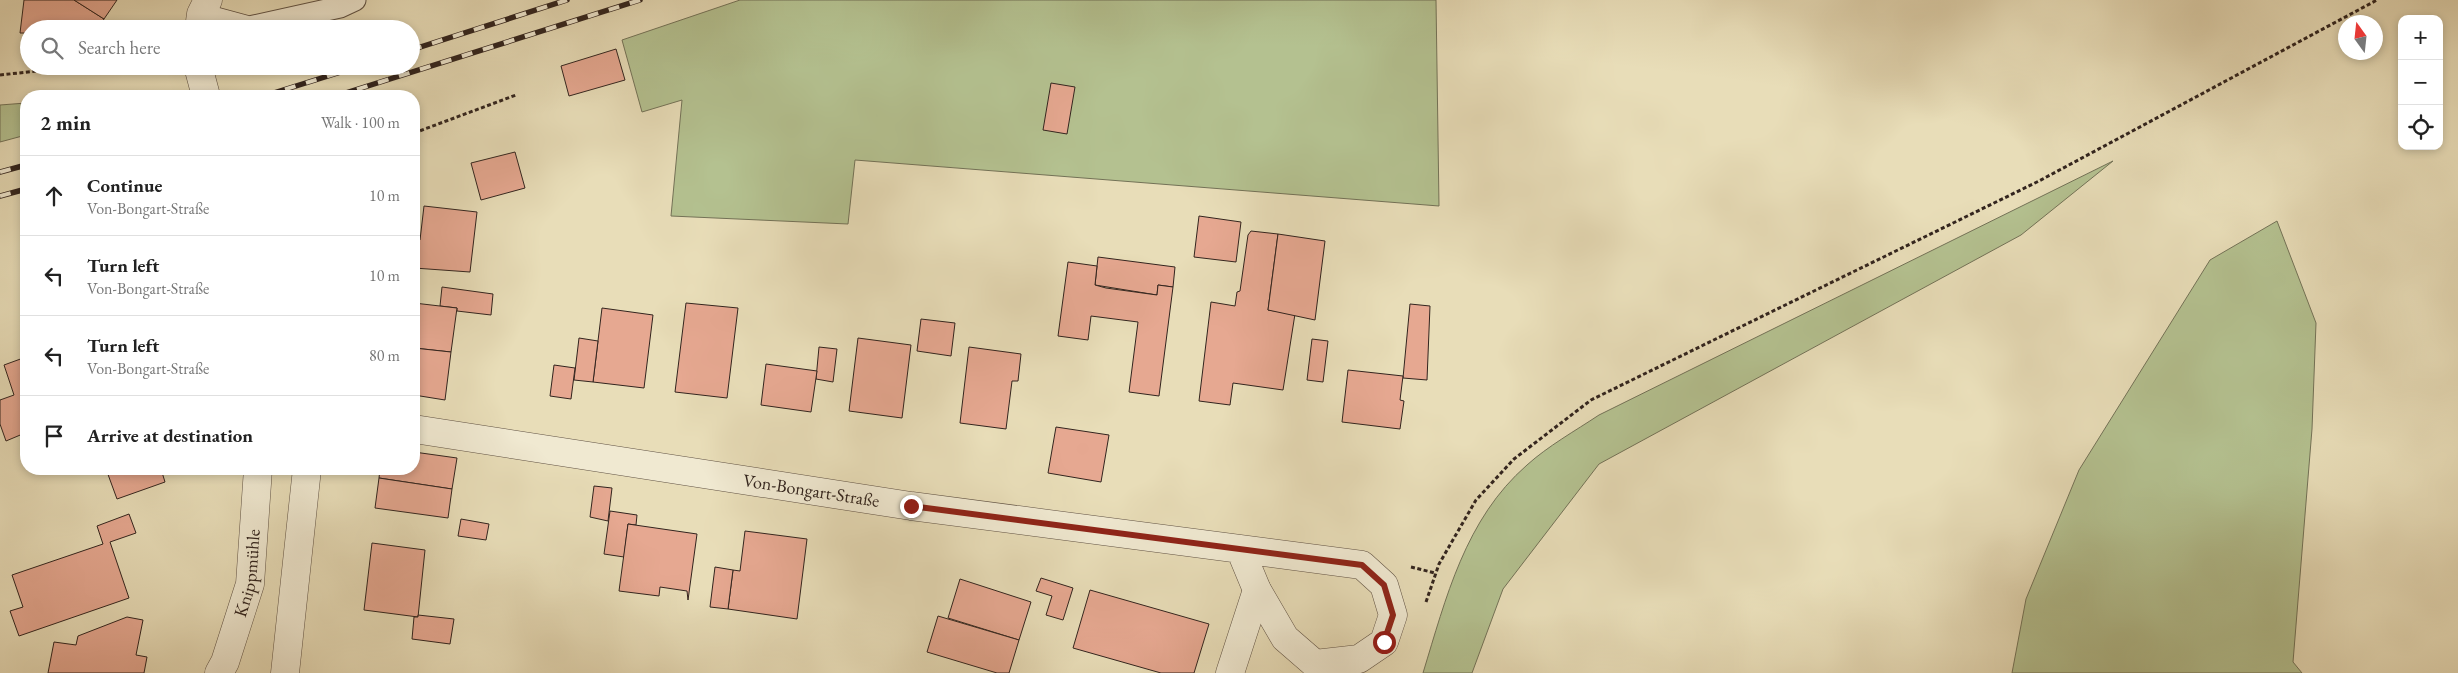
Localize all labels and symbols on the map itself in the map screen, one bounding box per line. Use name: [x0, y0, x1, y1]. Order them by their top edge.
north arrow: [2338, 15, 2383, 60]
street label: Von-Bongart-Straße: [742, 468, 881, 512]
route end: [900, 495, 923, 518]
street label: Knippmühle: [228, 528, 265, 620]
route start: [1373, 631, 1396, 654]

